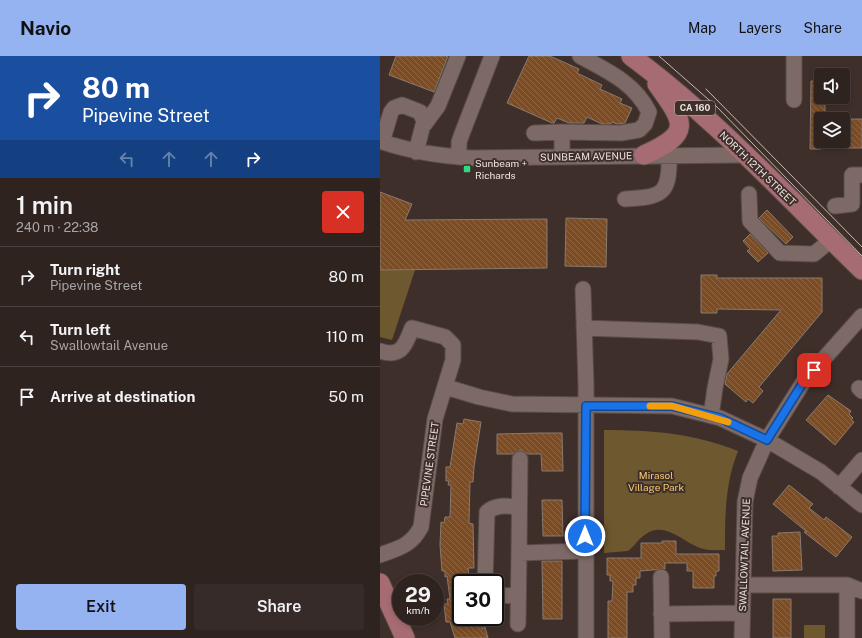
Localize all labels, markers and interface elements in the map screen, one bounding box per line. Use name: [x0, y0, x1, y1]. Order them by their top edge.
text: Navio: [20, 17, 71, 39]
text: Map: [688, 20, 716, 36]
text: Layers: [738, 20, 782, 36]
text: Share: [804, 20, 842, 36]
map controls: [814, 68, 850, 148]
button: sound: [814, 68, 850, 104]
text: 80 m: [82, 71, 150, 104]
icon: right: [16, 72, 68, 124]
road number: CA 160: [675, 101, 715, 115]
text: Pipevine Street: [82, 105, 210, 126]
button: layers: [814, 112, 850, 148]
street label: NORTH 12TH STREET: [717, 128, 799, 208]
icon: left: [116, 148, 138, 170]
icon: ahead: [158, 148, 180, 170]
icon: ahead: [200, 148, 222, 170]
icon: right: [242, 148, 264, 170]
street label: SUNBEAM AVENUE: [540, 149, 632, 163]
place label: Sunbeam + Richards: [475, 157, 527, 181]
marker: Sunbeam + Richards: [462, 164, 472, 174]
text: 1 min: [16, 191, 73, 219]
button: close: [322, 191, 364, 233]
text: 240 m · 22:38: [16, 220, 98, 235]
text: Turn right: [50, 261, 120, 278]
icon: right: [16, 266, 38, 288]
text: 80 m: [329, 268, 364, 285]
text: Pipevine Street: [50, 278, 142, 293]
text: Turn left: [50, 321, 111, 338]
icon: left: [16, 326, 38, 348]
text: 110 m: [326, 328, 364, 345]
text: Swallowtail Avenue: [50, 338, 168, 353]
pin: [797, 353, 831, 387]
icon: arrive: [803, 359, 825, 381]
icon: arrive: [16, 386, 38, 408]
text: Arrive at destination: [50, 388, 195, 405]
text: 50 m: [329, 388, 364, 405]
street label: PIPEVINE STREET: [417, 421, 441, 507]
park label: Mirasol Village Park: [628, 469, 684, 493]
street label: SWALLOWTAIL AVENUE: [736, 498, 752, 612]
position arrow: [564, 515, 606, 557]
speed limit sign: 30: [452, 574, 504, 626]
text: 29: [405, 583, 431, 607]
button: Exit: [16, 584, 186, 630]
button: Share: [194, 584, 364, 630]
text: km/h: [406, 604, 430, 616]

